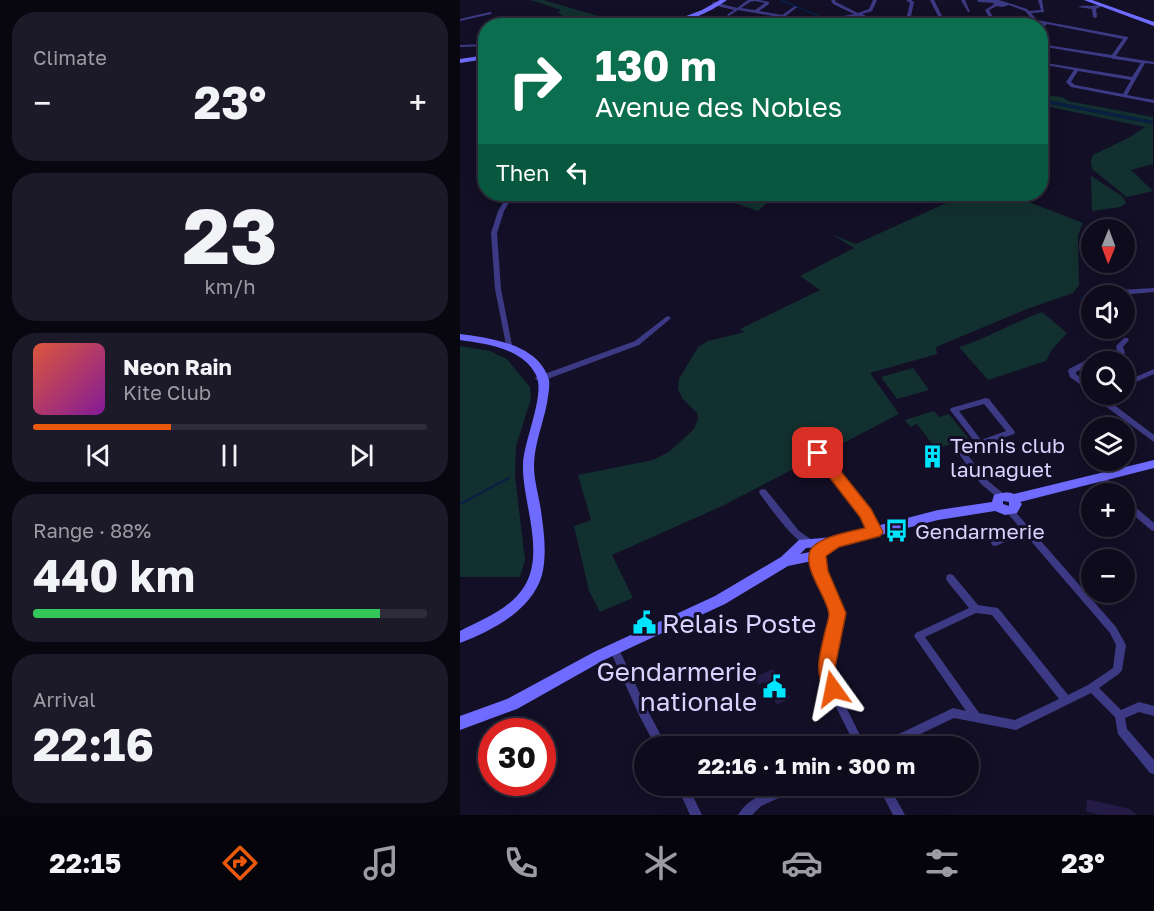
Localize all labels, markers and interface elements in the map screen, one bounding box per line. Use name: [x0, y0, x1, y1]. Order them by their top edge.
text: 130 m: [595, 40, 717, 90]
icon: right: [496, 42, 574, 120]
text: Climate: [33, 45, 107, 69]
text: 23°: [194, 75, 266, 129]
text: −: [33, 83, 51, 122]
text: +: [409, 83, 427, 122]
text: Avenue des Nobles: [595, 91, 842, 123]
icon: left: [561, 156, 594, 189]
text: Then: [496, 159, 549, 186]
text: 23: [182, 188, 278, 281]
north arrow: [1081, 219, 1135, 273]
map controls: [1081, 219, 1135, 603]
text: km/h: [205, 274, 255, 298]
button: sound: [1081, 285, 1135, 339]
button: search: [1081, 351, 1135, 405]
text: Neon Rain: [123, 353, 232, 380]
text: Kite Club: [123, 380, 211, 404]
button: layers: [1081, 417, 1135, 471]
pin: [792, 427, 843, 478]
place label: Tennis club launaguet: [950, 432, 1065, 482]
icon: arrive: [801, 436, 834, 469]
icon: previous: [82, 439, 115, 472]
icon: pause: [213, 439, 246, 472]
icon: next: [345, 439, 378, 472]
building icon: Tennis club launaguet: [919, 444, 945, 470]
button: +: [1081, 483, 1135, 537]
text: Range · 88%: [33, 518, 151, 542]
bus stop icon: Gendarmerie: [884, 518, 910, 544]
place label: Gendarmerie: [915, 518, 1045, 544]
text: 440 km: [33, 548, 195, 602]
button: −: [1081, 549, 1135, 603]
place label: Relais Poste: [662, 608, 816, 639]
public building icon: Relais Poste: [631, 610, 657, 636]
place label: Gendarmerie nationale: [597, 656, 757, 717]
position arrow: [801, 657, 865, 721]
public building icon: Gendarmerie nationale: [762, 673, 788, 699]
text: Arrival: [33, 687, 96, 711]
text: 22:16: [33, 717, 154, 771]
speed limit sign: 30: [478, 718, 556, 796]
text: 22:16 · 1 min · 300 m: [698, 752, 915, 779]
icon: directions: [219, 842, 261, 884]
icon: music: [360, 842, 402, 884]
icon: phone: [500, 842, 542, 884]
icon: climate: [640, 842, 682, 884]
icon: car: [781, 842, 823, 884]
icon: filters: [921, 842, 963, 884]
text: 22:15: [49, 847, 121, 879]
text: 23°: [1061, 847, 1105, 879]

